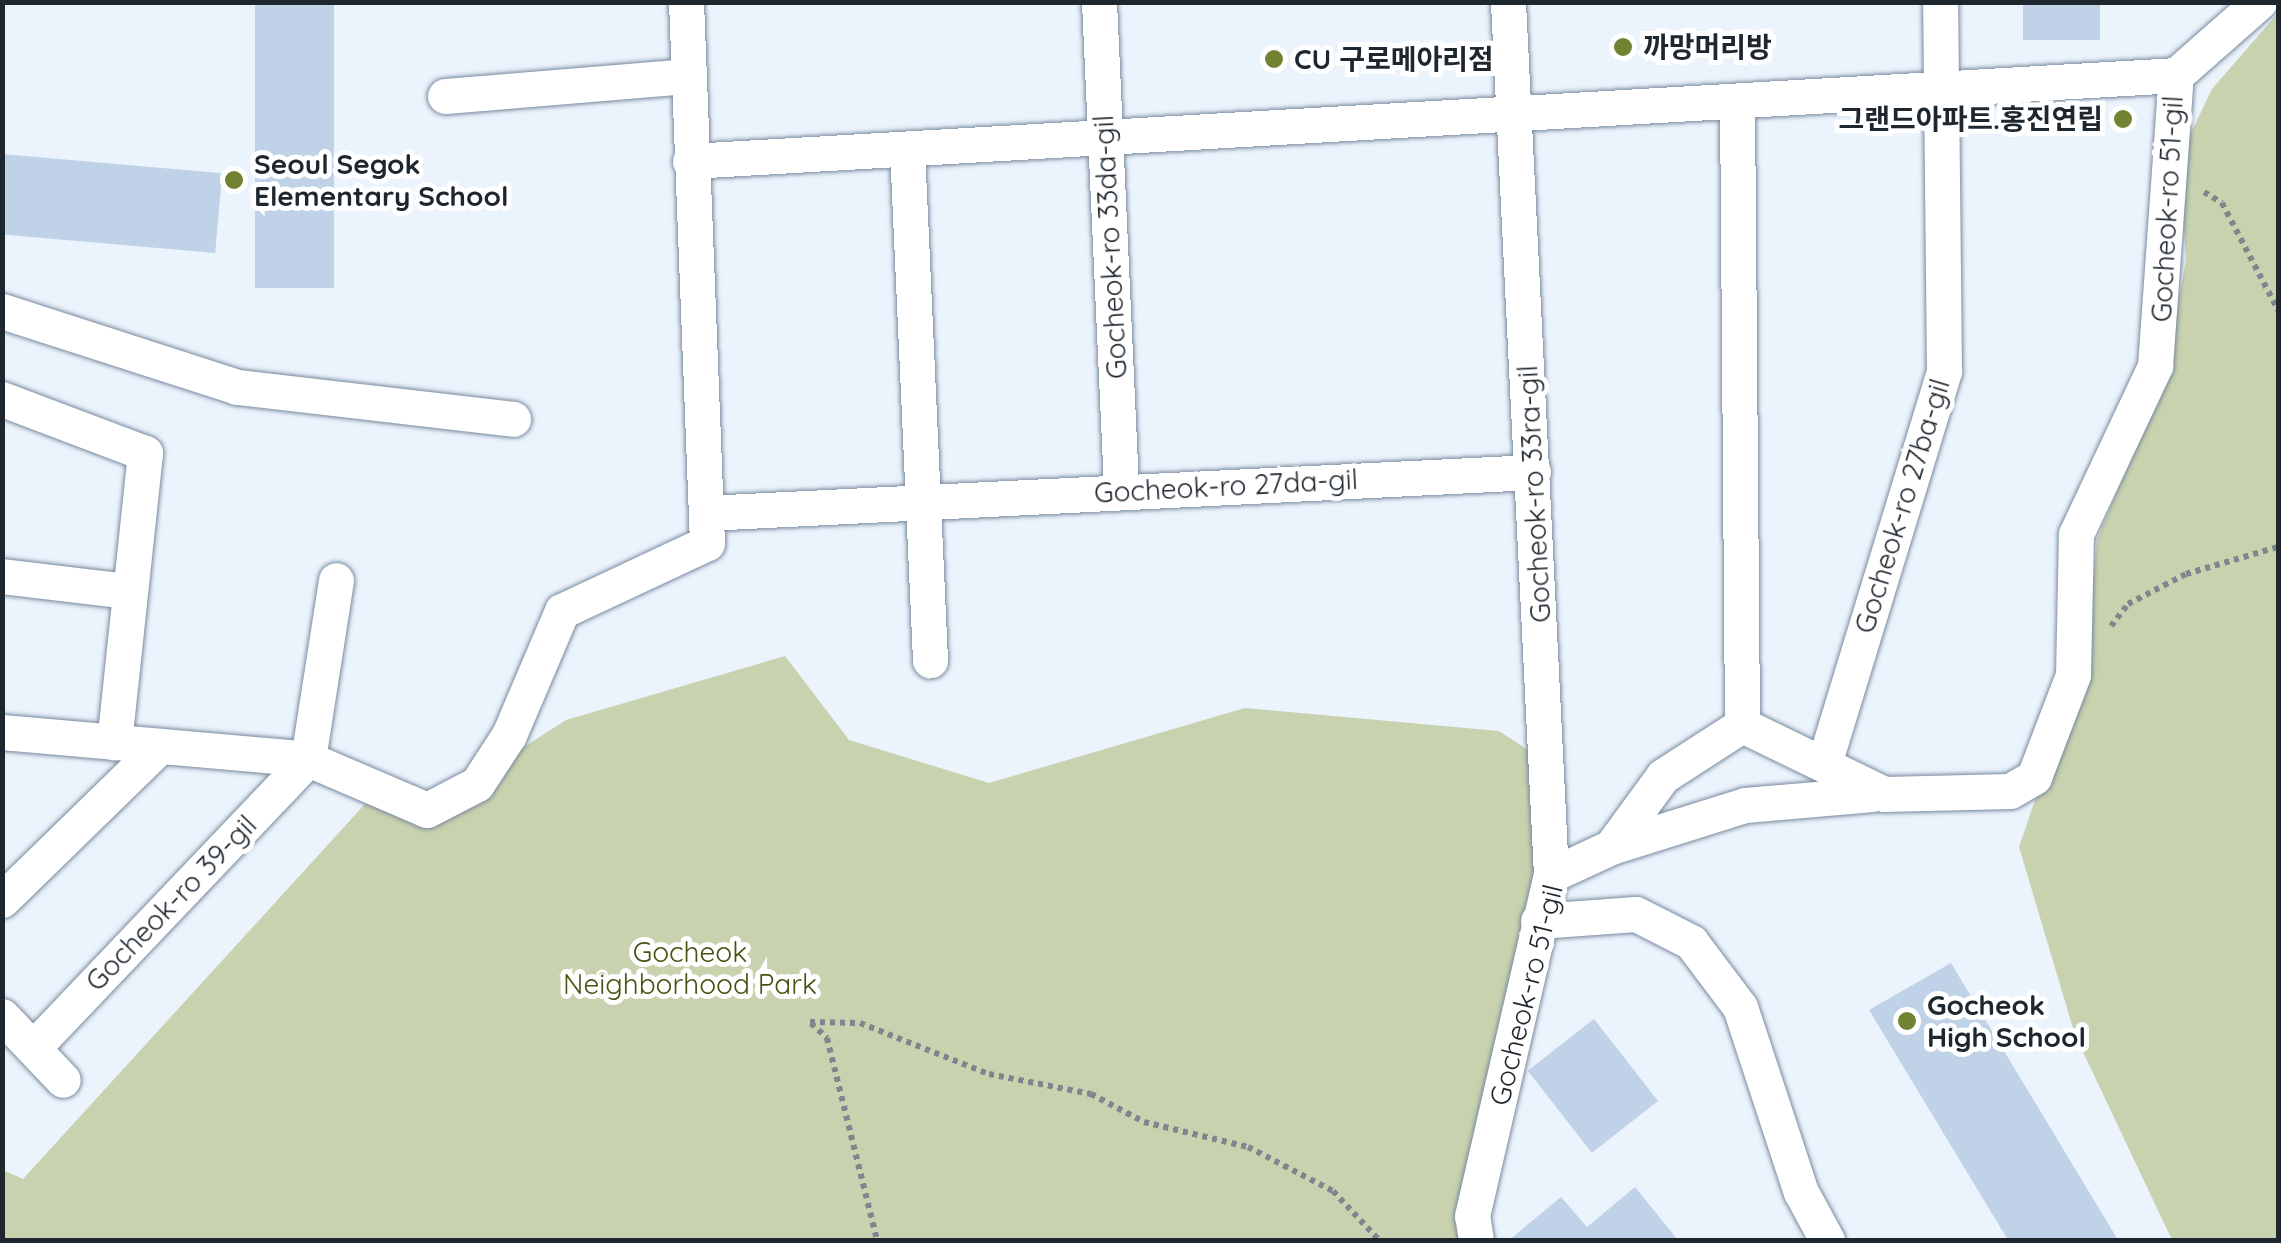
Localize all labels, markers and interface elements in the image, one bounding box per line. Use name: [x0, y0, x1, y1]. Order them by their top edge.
place label: 까망머리방: [1643, 30, 1772, 64]
marker: 까망머리방: [1612, 36, 1634, 58]
place label: CU 구로메아리점: [1294, 42, 1494, 76]
marker: CU 구로메아리점: [1263, 48, 1285, 70]
street label: Gocheok-ro 51-gil: [2144, 95, 2190, 323]
place label: 그랜드아파트.홍진연립: [1838, 102, 2103, 136]
marker: 그랜드아파트.홍진연립: [2112, 108, 2134, 130]
street label: Gocheok-ro 33da-gil: [1086, 114, 1134, 380]
place label: Seoul Segok Elementary School: [254, 147, 508, 213]
marker: Seoul Segok Elementary School: [223, 169, 245, 191]
street label: Gocheok-ro 33ra-gil: [1510, 364, 1558, 624]
street label: Gocheok-ro 27ba-gil: [1847, 375, 1957, 637]
street label: Gocheok-ro 27da-gil: [1093, 462, 1359, 510]
street label: Gocheok-ro 39-gil: [79, 808, 263, 998]
street label: Gocheok-ro 51-gil: [1482, 881, 1570, 1109]
park label: Gocheok Neighborhood Park: [563, 935, 817, 1001]
place label: Gocheok High School: [1927, 988, 2086, 1054]
marker: Gocheok High School: [1896, 1010, 1918, 1032]

